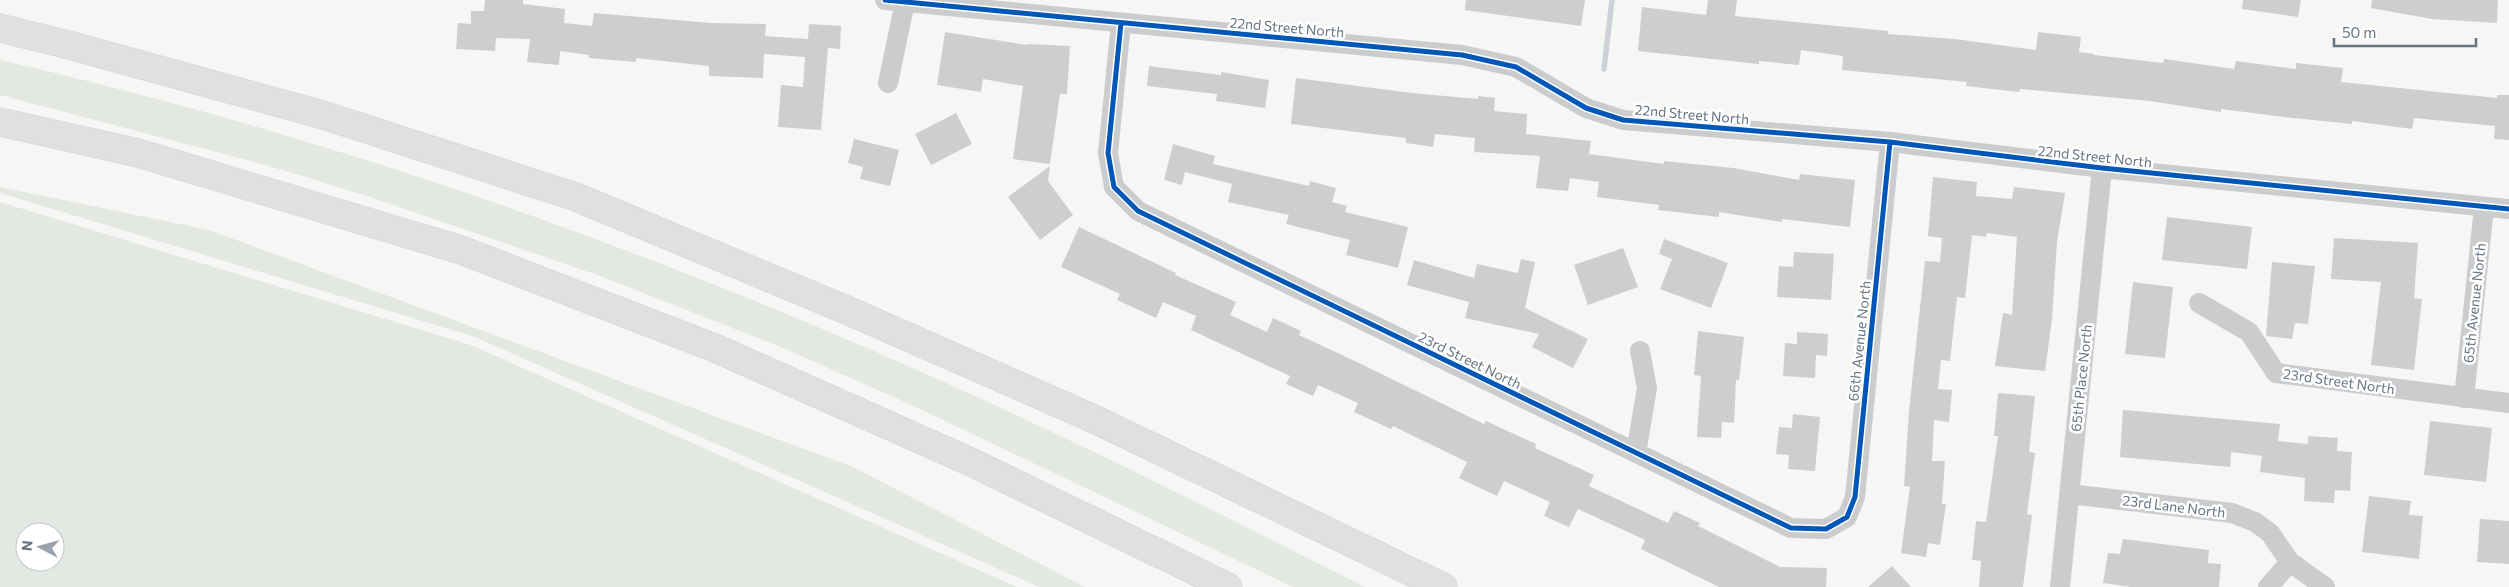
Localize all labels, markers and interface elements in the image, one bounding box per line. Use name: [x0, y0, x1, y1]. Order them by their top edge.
street label: 22nd Street North: [1229, 14, 1345, 40]
scale bar: [2334, 15, 2476, 47]
text: 50 m: [2342, 23, 2376, 41]
street label: 22nd Street North: [1634, 101, 1750, 127]
street label: 22nd Street North: [2037, 142, 2153, 170]
street label: 65th Avenue North: [2459, 242, 2489, 364]
street label: 66th Avenue North: [1844, 280, 1874, 402]
street label: 65th Place North: [2067, 323, 2095, 433]
street label: 23rd Street North: [1416, 328, 1524, 392]
street label: 23rd Street North: [2282, 365, 2396, 397]
street label: 23rd Lane North: [2122, 491, 2226, 521]
north arrow: [15, 522, 65, 572]
text: N: [18, 539, 36, 552]

